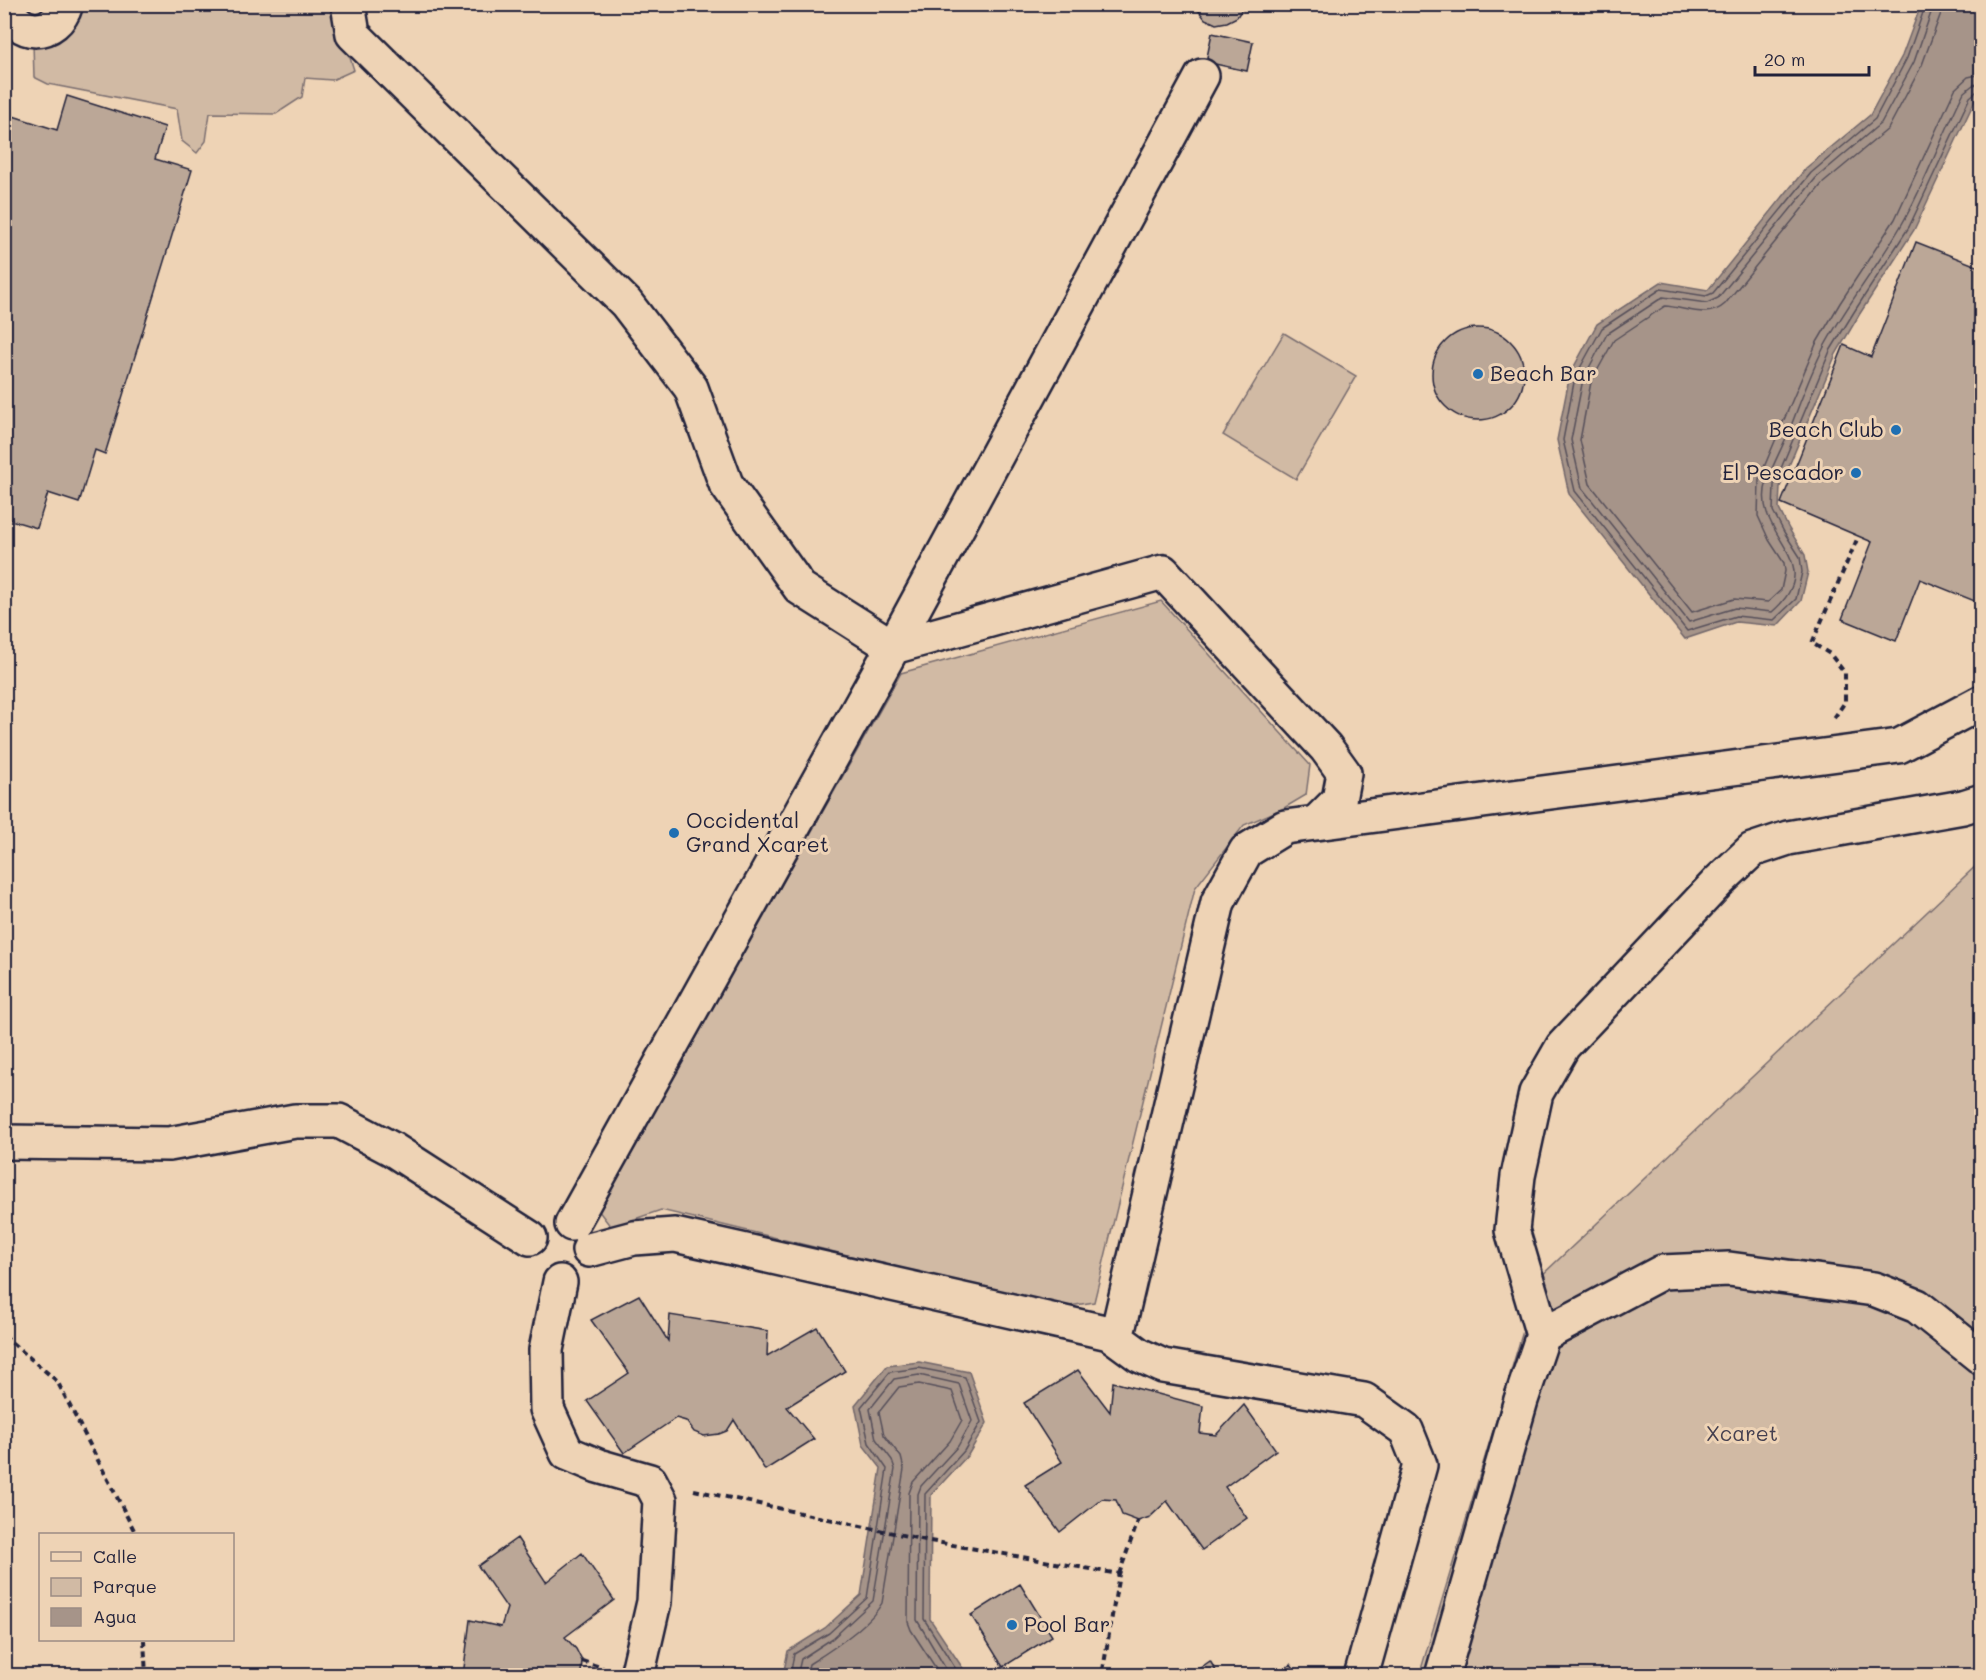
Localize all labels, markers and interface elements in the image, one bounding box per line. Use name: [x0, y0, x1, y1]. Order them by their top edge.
scale bar: [1755, 39, 1869, 77]
text: 20 m: [1764, 47, 1805, 71]
place label: Beach Bar: [1490, 359, 1597, 386]
marker: Beach Bar: [1471, 367, 1485, 381]
place label: Beach Club: [1769, 415, 1884, 442]
marker: Beach Club: [1889, 423, 1903, 437]
place label: El Pescador: [1722, 458, 1844, 485]
marker: El Pescador: [1849, 466, 1863, 480]
place label: Occidental Grand Xcaret: [686, 806, 829, 857]
marker: Occidental Grand Xcaret: [667, 826, 681, 840]
park label: Xcaret: [1706, 1419, 1778, 1446]
legend: [39, 1533, 234, 1641]
text: Calle: [93, 1544, 137, 1568]
text: Parque: [93, 1574, 157, 1598]
text: Agua: [93, 1604, 137, 1628]
place label: Pool Bar: [1024, 1610, 1110, 1637]
marker: Pool Bar: [1005, 1618, 1019, 1632]

